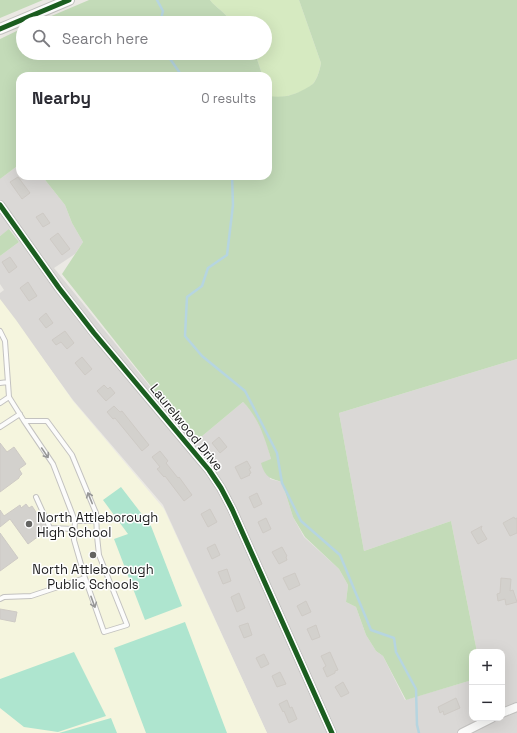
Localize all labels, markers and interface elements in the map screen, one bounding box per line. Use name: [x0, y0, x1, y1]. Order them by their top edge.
search box: [16, 16, 272, 60]
icon: search: [30, 27, 52, 49]
text: Search here: [62, 29, 148, 48]
text: Nearby: [32, 87, 91, 109]
text: 0 results: [201, 90, 256, 107]
street label: Laurelwood Drive: [146, 380, 227, 474]
one-way arrow: [41, 448, 50, 459]
one-way arrow: [85, 492, 93, 504]
place label: North Attleborough High School: [37, 509, 158, 541]
marker: North Attleborough High School: [24, 519, 34, 529]
marker: North Attleborough Public Schools: [88, 550, 98, 560]
place label: North Attleborough Public Schools: [32, 561, 154, 593]
one-way arrow: [90, 596, 98, 608]
map controls: [469, 649, 505, 721]
button: +: [469, 649, 505, 685]
button: −: [469, 685, 505, 721]

